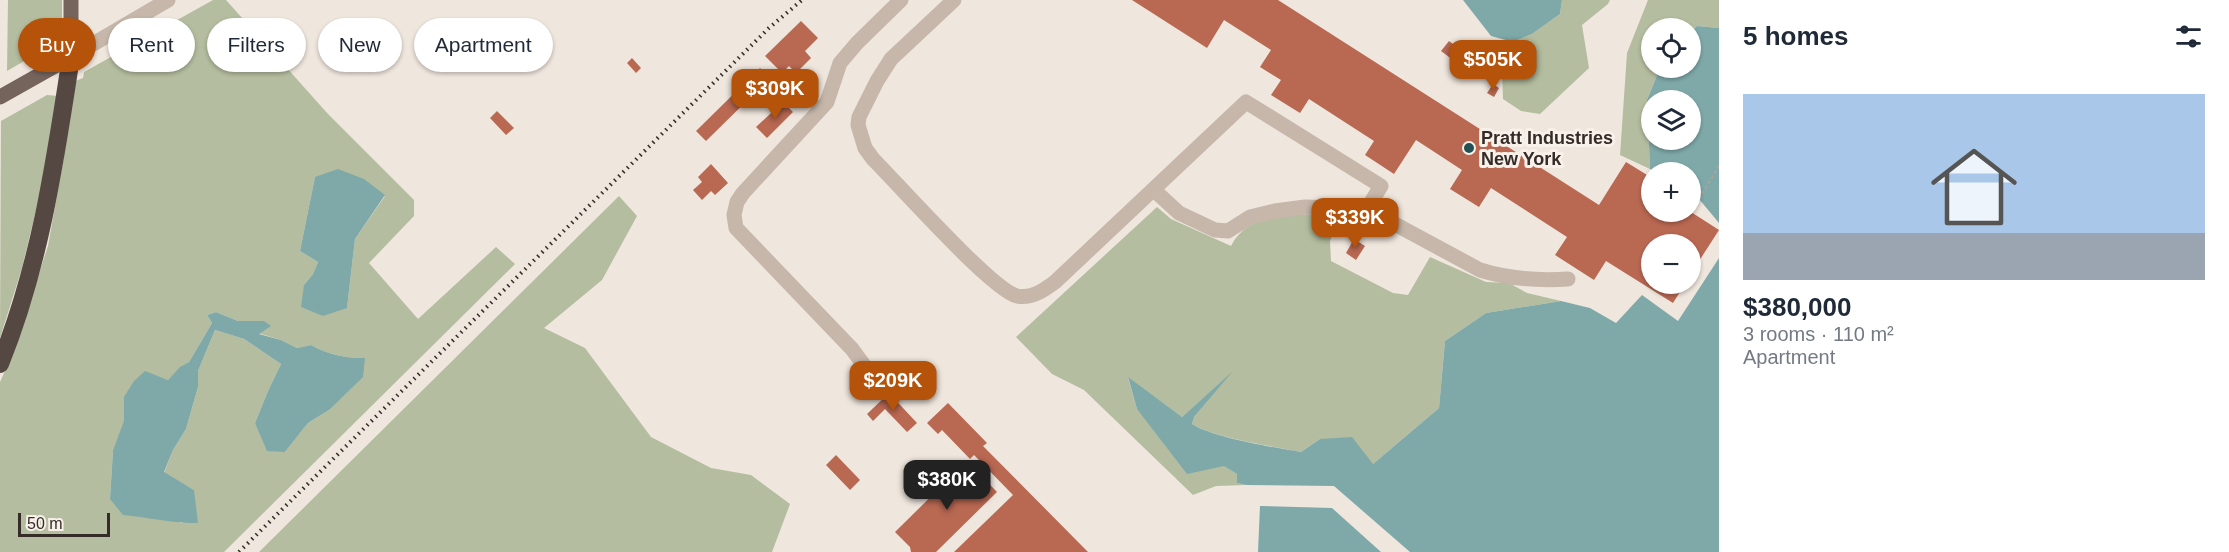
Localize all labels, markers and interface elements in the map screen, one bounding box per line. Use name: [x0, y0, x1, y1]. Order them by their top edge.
chip: Buy: [18, 18, 96, 72]
chip: Rent: [108, 18, 195, 72]
chip: Filters: [207, 18, 306, 72]
chip: New: [318, 18, 402, 72]
chip: Apartment: [414, 18, 553, 72]
map controls: [1641, 18, 1701, 294]
button: locate: [1641, 18, 1701, 78]
icon: filters: [2172, 20, 2205, 53]
text: 5 homes: [1743, 21, 1849, 51]
pin: $505K: [1451, 40, 1535, 91]
text: $505K: [1464, 48, 1522, 70]
pin: $309K: [733, 69, 817, 120]
text: $309K: [746, 77, 804, 99]
button: layers: [1641, 90, 1701, 150]
place label: Pratt Industries New York: [1481, 128, 1613, 169]
icon: home: [1920, 133, 2028, 241]
marker: Pratt Industries New York: [1462, 141, 1476, 155]
button: +: [1641, 162, 1701, 222]
pin: $339K: [1313, 198, 1397, 249]
text: $339K: [1326, 206, 1384, 228]
button: −: [1641, 234, 1701, 294]
text: $380,000: [1743, 292, 1851, 322]
text: 3 rooms · 110 m²: [1743, 323, 1894, 345]
text: Apartment: [1743, 346, 1835, 368]
pin: $209K: [851, 361, 935, 412]
text: $209K: [864, 369, 922, 391]
pin: $380K: [905, 460, 989, 511]
text: $380K: [918, 468, 976, 490]
scale bar: [18, 510, 110, 538]
text: 50 m: [27, 515, 63, 532]

